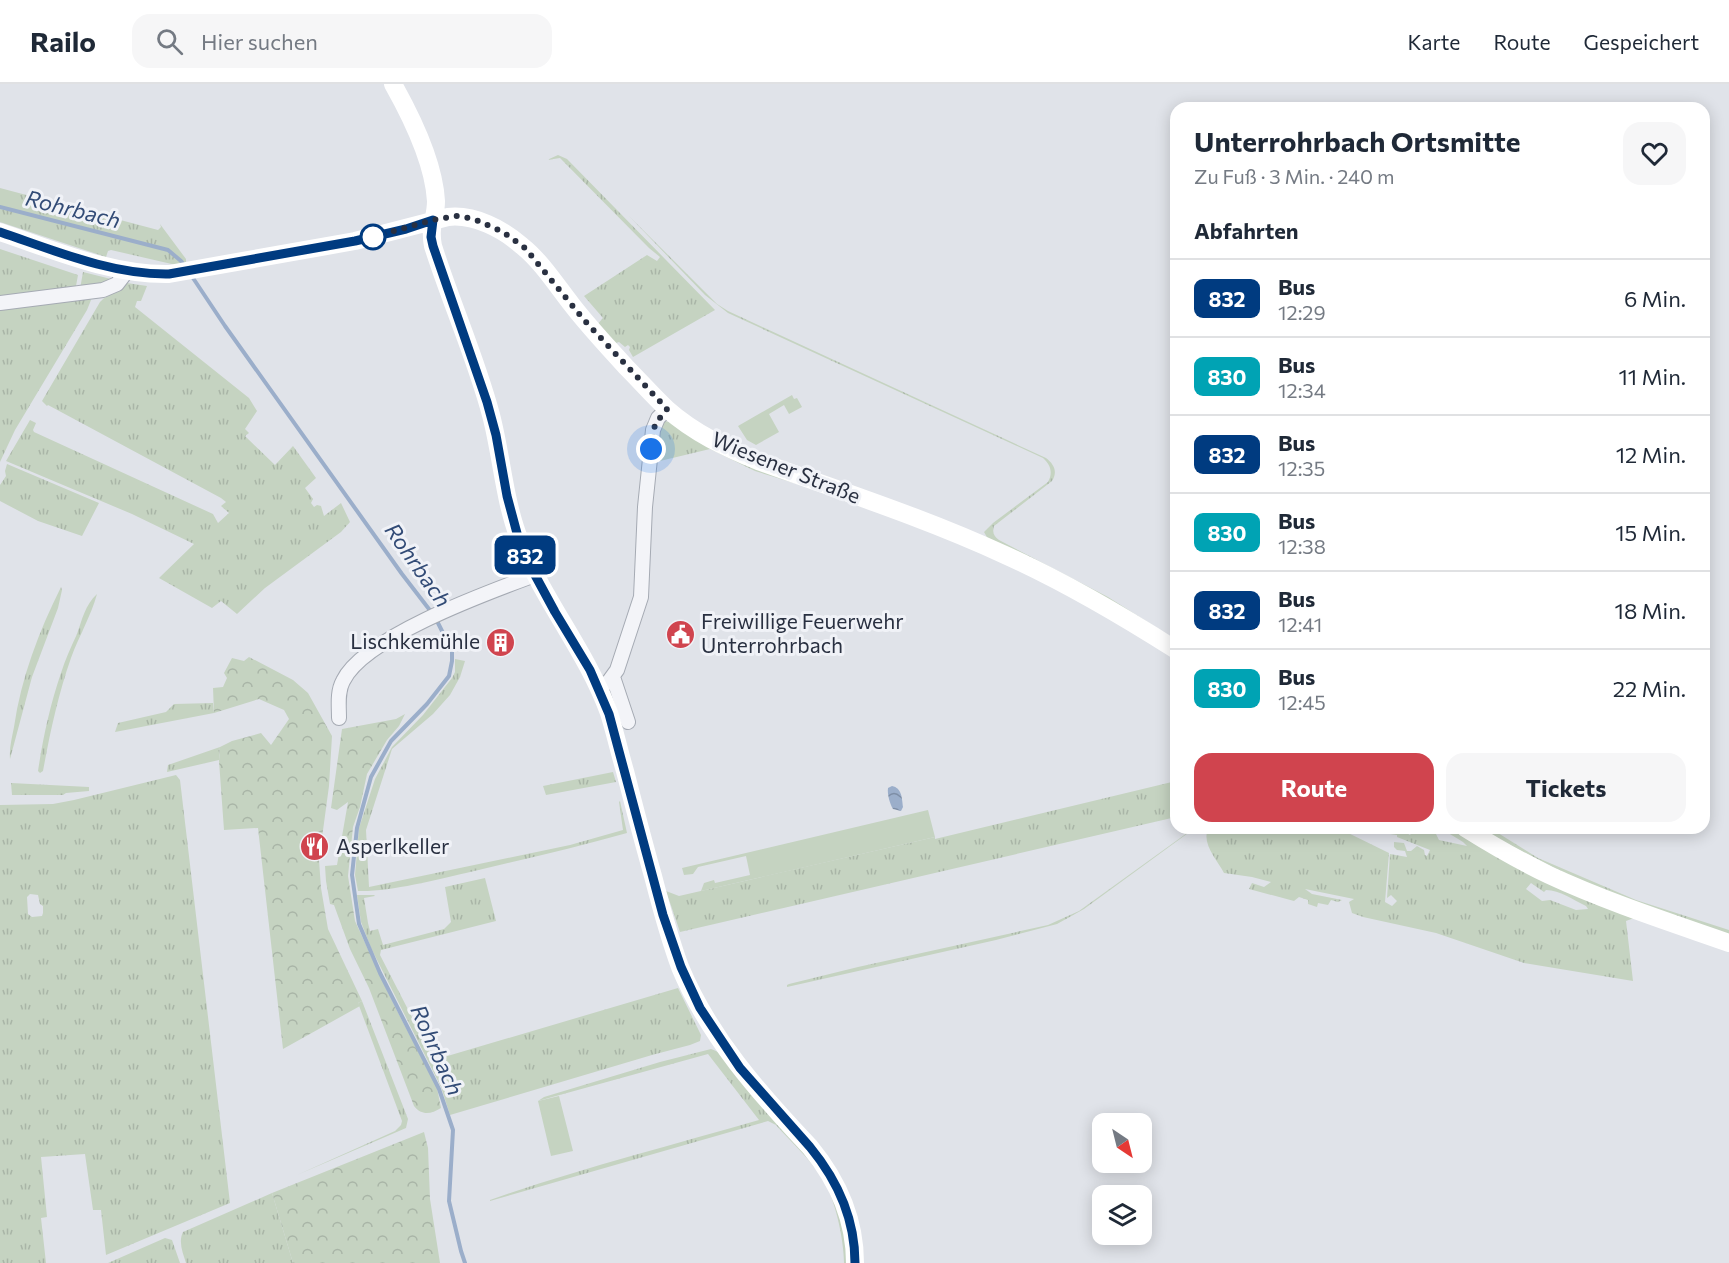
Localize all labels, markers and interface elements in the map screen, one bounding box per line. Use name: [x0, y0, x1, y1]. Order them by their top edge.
search box: [132, 14, 552, 68]
text: Railo: [30, 24, 96, 58]
icon: search: [153, 25, 186, 58]
text: Hier suchen: [201, 28, 318, 55]
text: Karte: [1407, 29, 1460, 54]
text: Route: [1493, 29, 1551, 54]
text: Gespeichert: [1584, 29, 1699, 54]
button: heart: [1623, 122, 1686, 185]
text: Unterrohrbach Ortsmitte: [1194, 124, 1520, 158]
text: Zu Fuß · 3 Min. · 240 m: [1194, 164, 1394, 188]
water label: Rohrbach: [23, 184, 123, 233]
text: Abfahrten: [1194, 217, 1298, 244]
unlabelled marker: [360, 224, 386, 250]
text: Bus: [1278, 273, 1315, 300]
text: 6 Min.: [1624, 285, 1686, 312]
text: 832: [1209, 286, 1245, 311]
text: 12:29: [1278, 300, 1326, 324]
text: Bus: [1278, 351, 1315, 378]
text: 11 Min.: [1618, 363, 1686, 390]
text: 830: [1207, 364, 1247, 389]
text: 12:34: [1278, 378, 1326, 402]
street label: Wiesener Straße: [709, 425, 864, 508]
text: Bus: [1278, 429, 1315, 456]
your location: [636, 434, 666, 464]
text: 12 Min.: [1616, 441, 1686, 468]
text: 832: [1209, 442, 1245, 467]
text: 12:35: [1278, 456, 1325, 480]
text: Bus: [1278, 507, 1315, 534]
water label: Rohrbach: [380, 517, 457, 612]
text: 15 Min.: [1615, 519, 1686, 546]
text: 830: [1207, 520, 1247, 545]
text: 12:38: [1278, 534, 1326, 558]
line badge: 832: [490, 536, 560, 574]
text: 832: [507, 543, 543, 568]
text: Bus: [1278, 585, 1315, 612]
text: 18 Min.: [1615, 597, 1686, 624]
text: 832: [1209, 598, 1245, 623]
place label: Freiwillige Feuerwehr Unterrohrbach: [701, 608, 904, 657]
text: 12:41: [1278, 612, 1322, 636]
public building icon: Freiwillige Feuerwehr Unterrohrbach: [664, 618, 696, 650]
building icon: Lischkemühle: [485, 626, 517, 658]
place label: Lischkemühle: [350, 628, 480, 653]
text: Bus: [1278, 663, 1315, 690]
text: 22 Min.: [1613, 675, 1686, 702]
text: 830: [1207, 676, 1247, 701]
text: 12:45: [1278, 690, 1326, 714]
button: Route: [1194, 753, 1434, 822]
button: Tickets: [1446, 753, 1686, 822]
restaurant icon: Asperlkeller: [299, 831, 331, 863]
place label: Asperlkeller: [336, 833, 449, 858]
water label: Rohrbach: [405, 1000, 469, 1099]
north arrow: [1092, 1113, 1152, 1173]
map controls: [1092, 1113, 1152, 1245]
button: layers: [1092, 1185, 1152, 1245]

